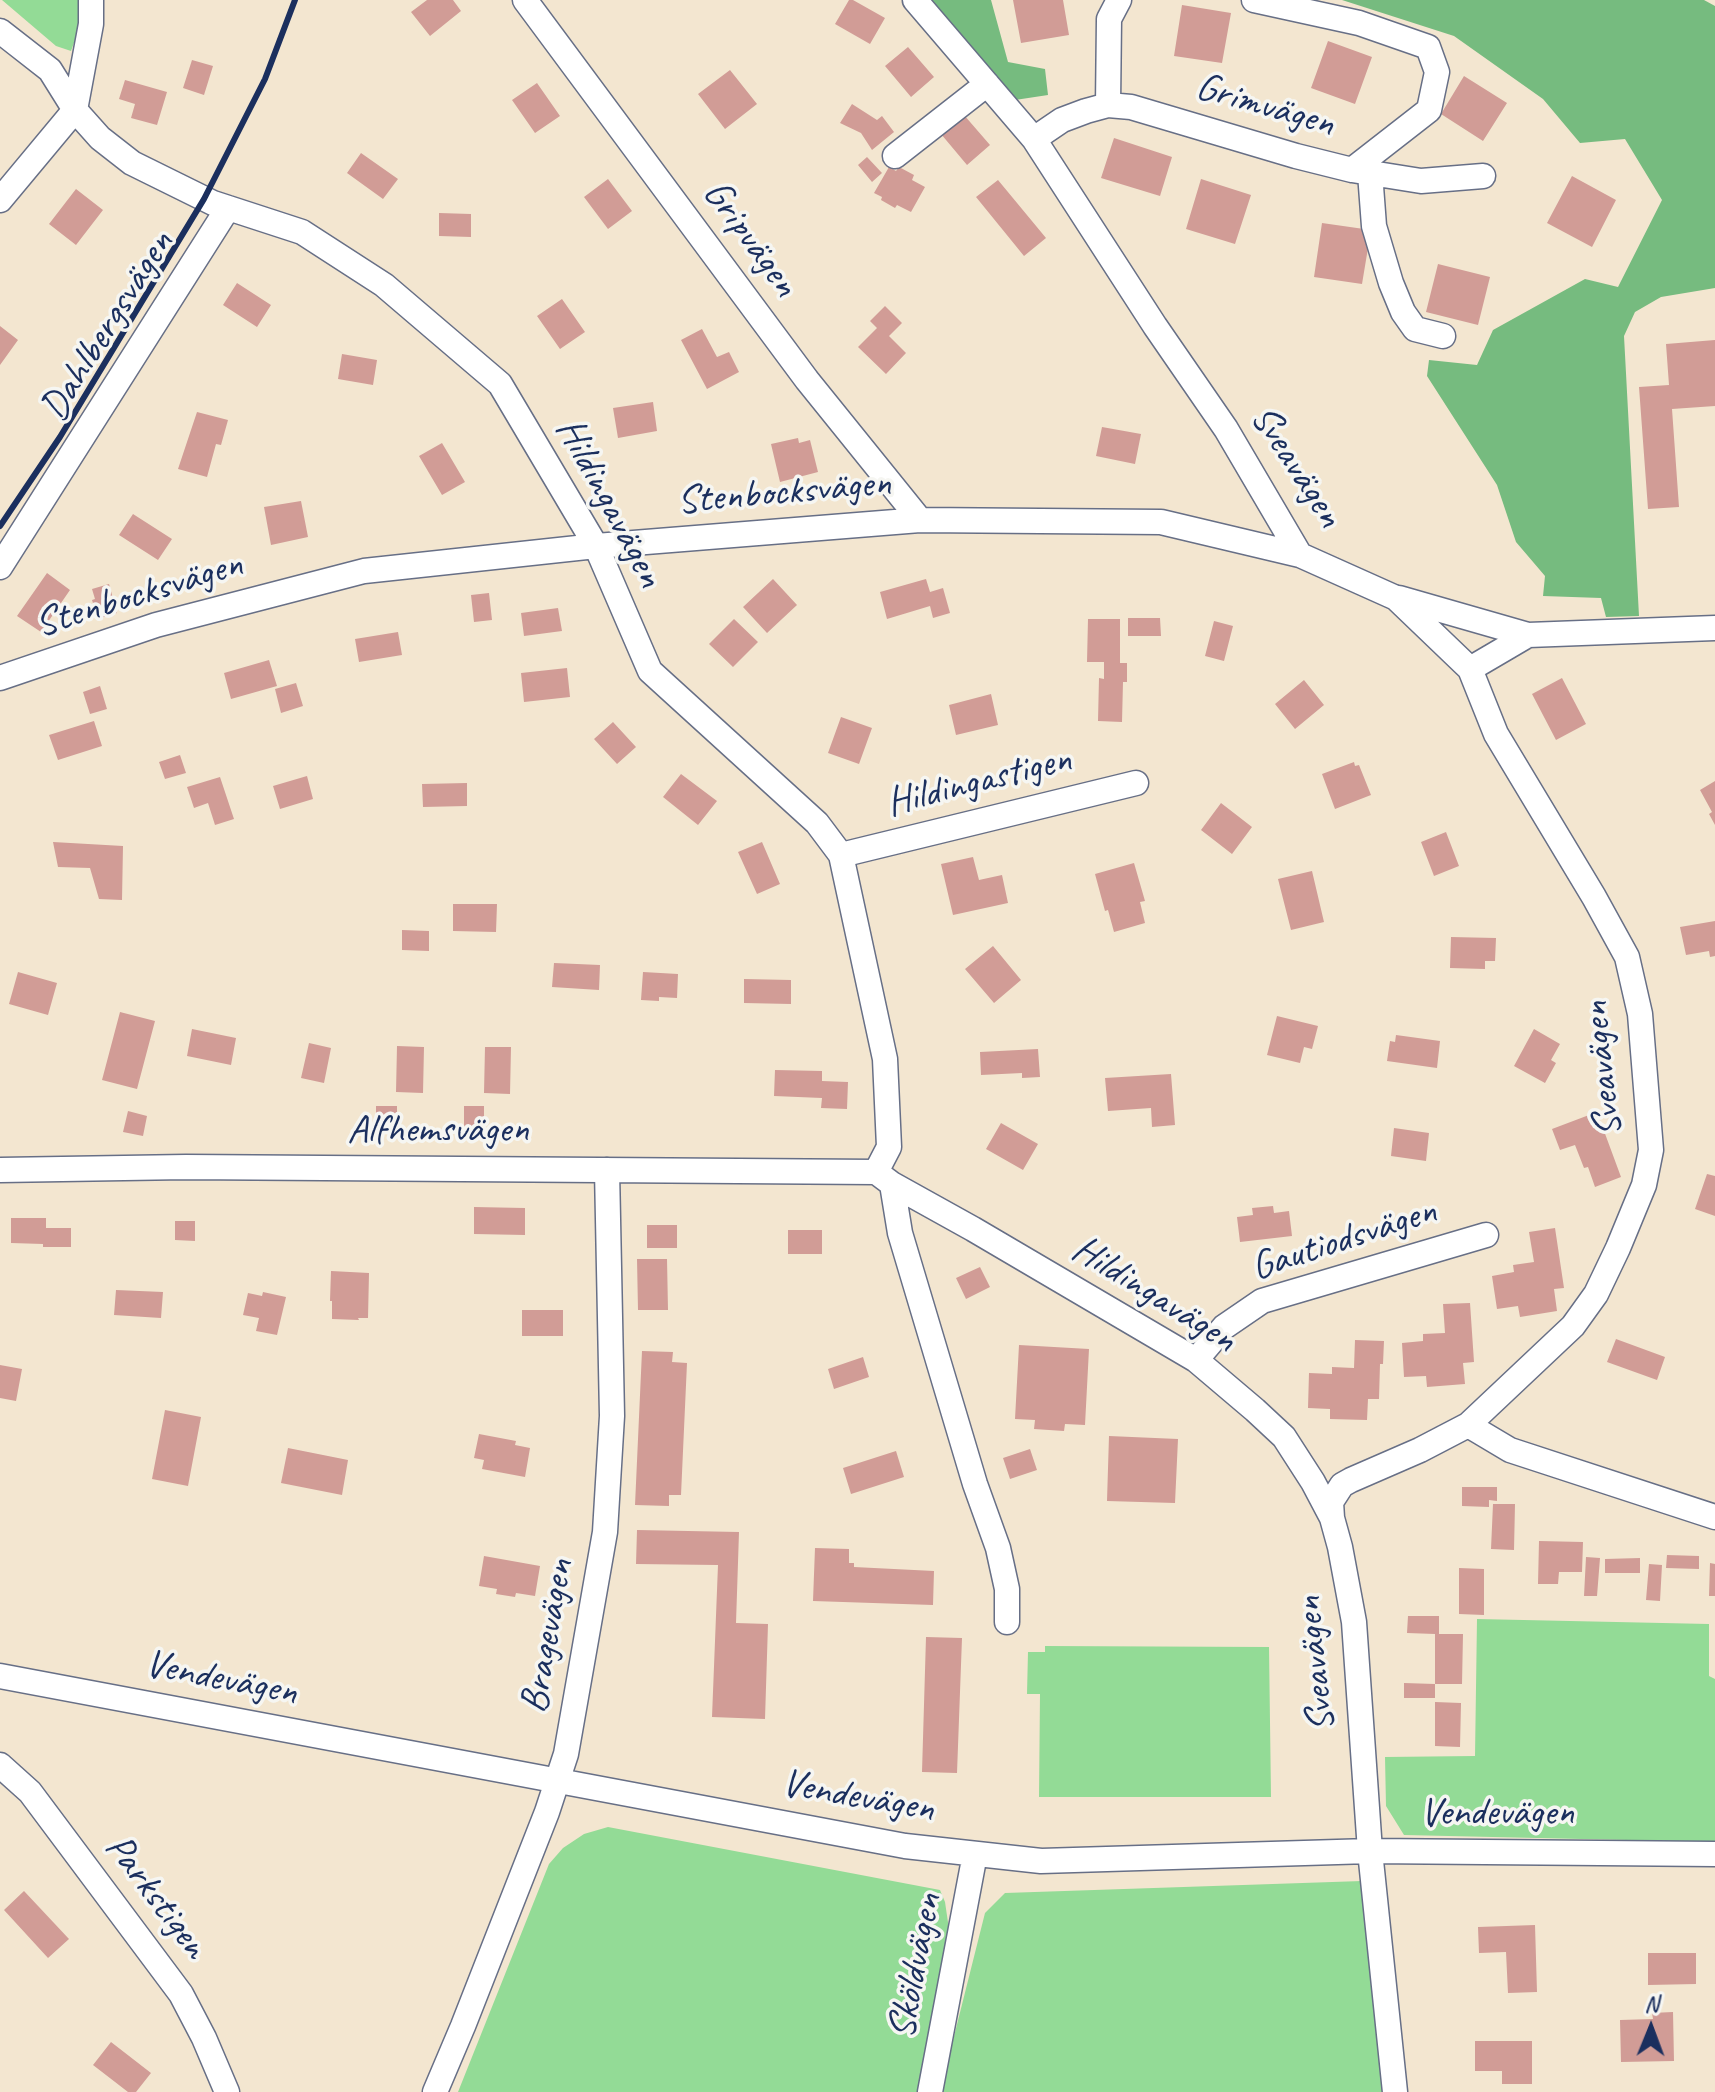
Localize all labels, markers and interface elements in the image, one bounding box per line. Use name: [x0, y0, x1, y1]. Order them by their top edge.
street label: Grimvägen: [1190, 63, 1340, 149]
street label: Gripvägen: [692, 171, 808, 307]
street label: Dahlbergsvägen: [31, 222, 185, 430]
street label: Sveavägen: [1239, 397, 1353, 537]
street label: Hildingavägen: [544, 410, 674, 596]
street label: Stenbocksvägen: [675, 460, 893, 526]
street label: Stenbocksvägen: [29, 541, 249, 649]
street label: Hildingastigen: [882, 736, 1076, 828]
street label: Sveavägen: [1572, 999, 1634, 1139]
street label: Alfhemsvägen: [347, 1107, 529, 1155]
street label: Gautiodsvägen: [1245, 1188, 1443, 1292]
street label: Hildingavägen: [1063, 1226, 1245, 1364]
street label: Bragevägen: [511, 1555, 585, 1717]
street label: Sveavägen: [1285, 1594, 1347, 1734]
street label: Vendevägen: [141, 1641, 301, 1717]
street label: Vendevägen: [778, 1760, 938, 1834]
street label: Vendevägen: [1420, 1790, 1574, 1838]
street label: Parkstigen: [94, 1825, 218, 1969]
street label: Sköldvägen: [878, 1889, 954, 2043]
north arrow: [1611, 1988, 1691, 2068]
text: N: [1644, 1990, 1658, 2018]

